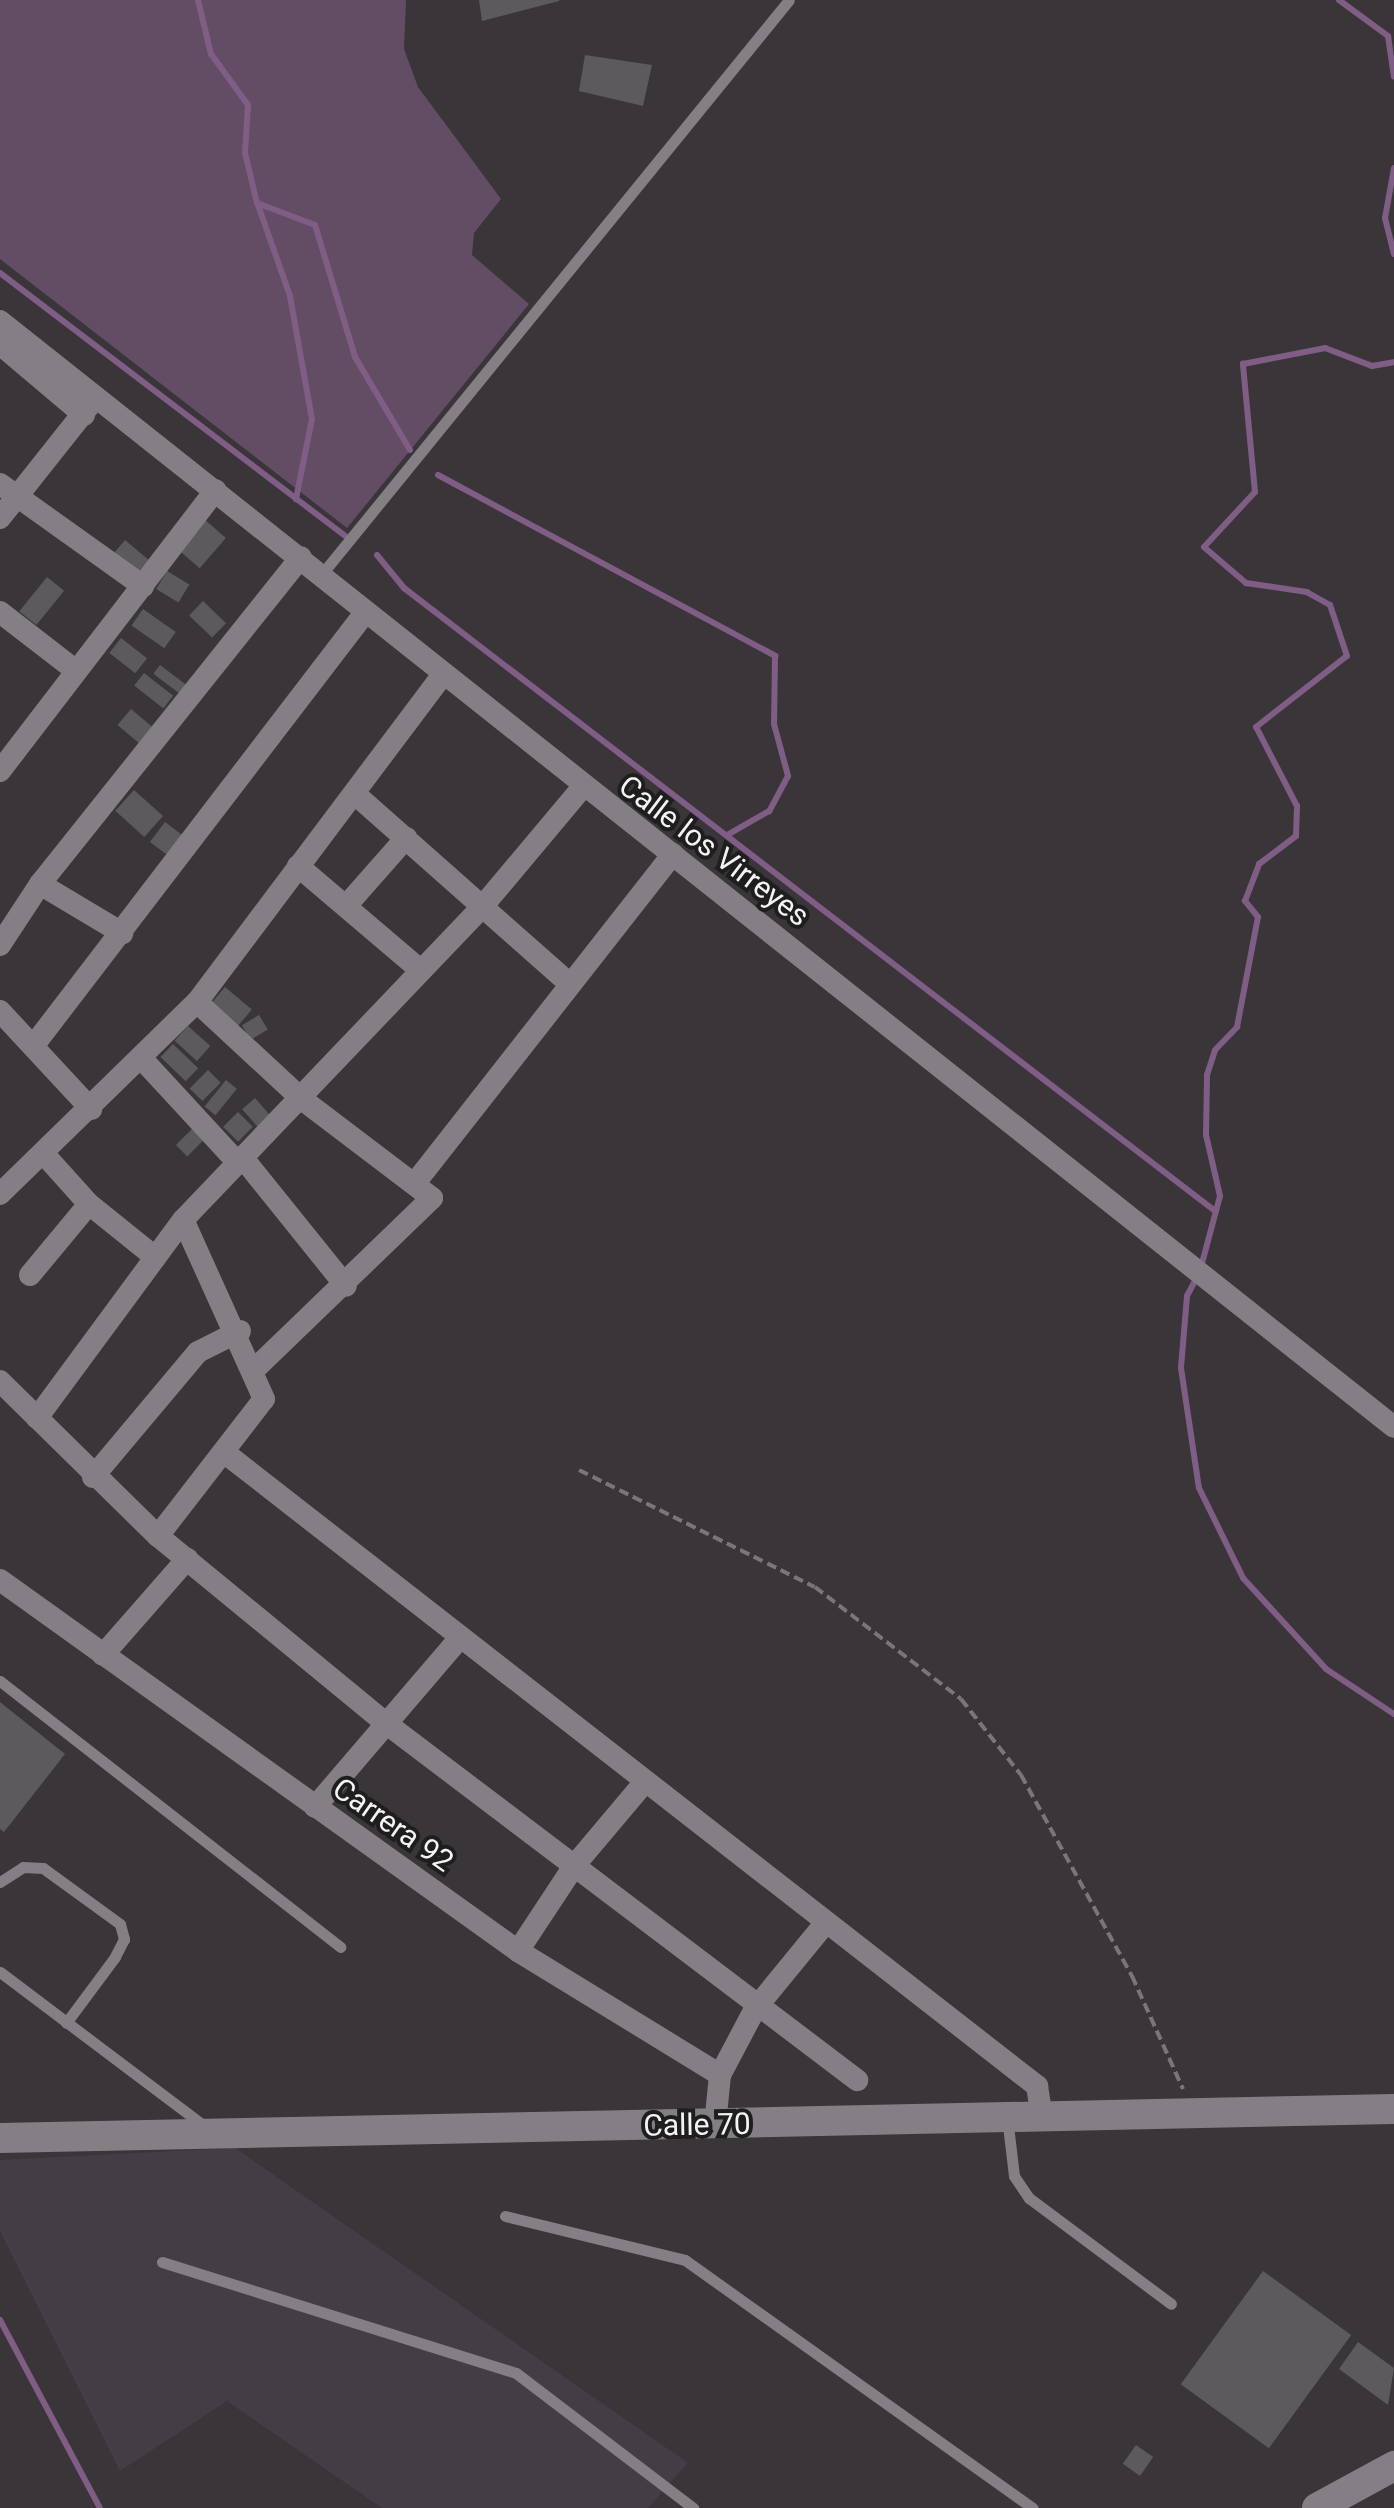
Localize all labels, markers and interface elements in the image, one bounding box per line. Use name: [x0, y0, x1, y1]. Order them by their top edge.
street label: Calle los Virreyes: [612, 768, 816, 934]
street label: Carrera 92: [326, 1770, 460, 1880]
street label: Calle 70: [643, 2106, 751, 2144]

